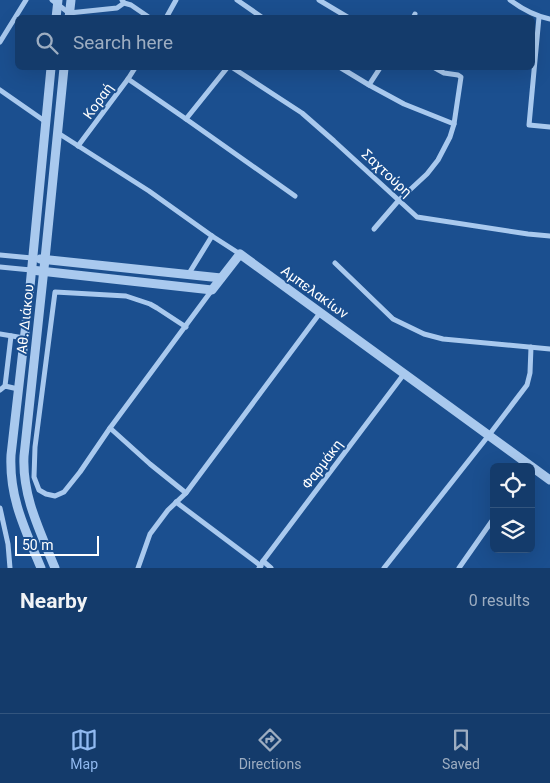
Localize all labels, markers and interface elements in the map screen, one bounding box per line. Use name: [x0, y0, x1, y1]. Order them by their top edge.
search box: [15, 15, 535, 70]
icon: search: [33, 29, 61, 57]
text: Search here: [73, 31, 173, 54]
street label: Κοραή: [80, 80, 116, 122]
street label: Σαχτούρη: [359, 146, 415, 200]
street label: Αμπελακίων: [278, 262, 352, 322]
street label: Αθ. Διάκου: [13, 283, 37, 355]
street label: Φαρμάκη: [298, 436, 346, 492]
map controls: [490, 463, 535, 553]
button: locate: [490, 463, 535, 508]
button: layers: [490, 508, 535, 553]
scale bar: [15, 533, 99, 556]
text: 50 m: [22, 537, 54, 553]
text: Nearby: [20, 589, 87, 613]
text: 0 results: [469, 591, 530, 610]
tab: Map: [70, 726, 98, 772]
tab: Directions: [239, 726, 302, 772]
tab: Saved: [442, 726, 480, 772]

